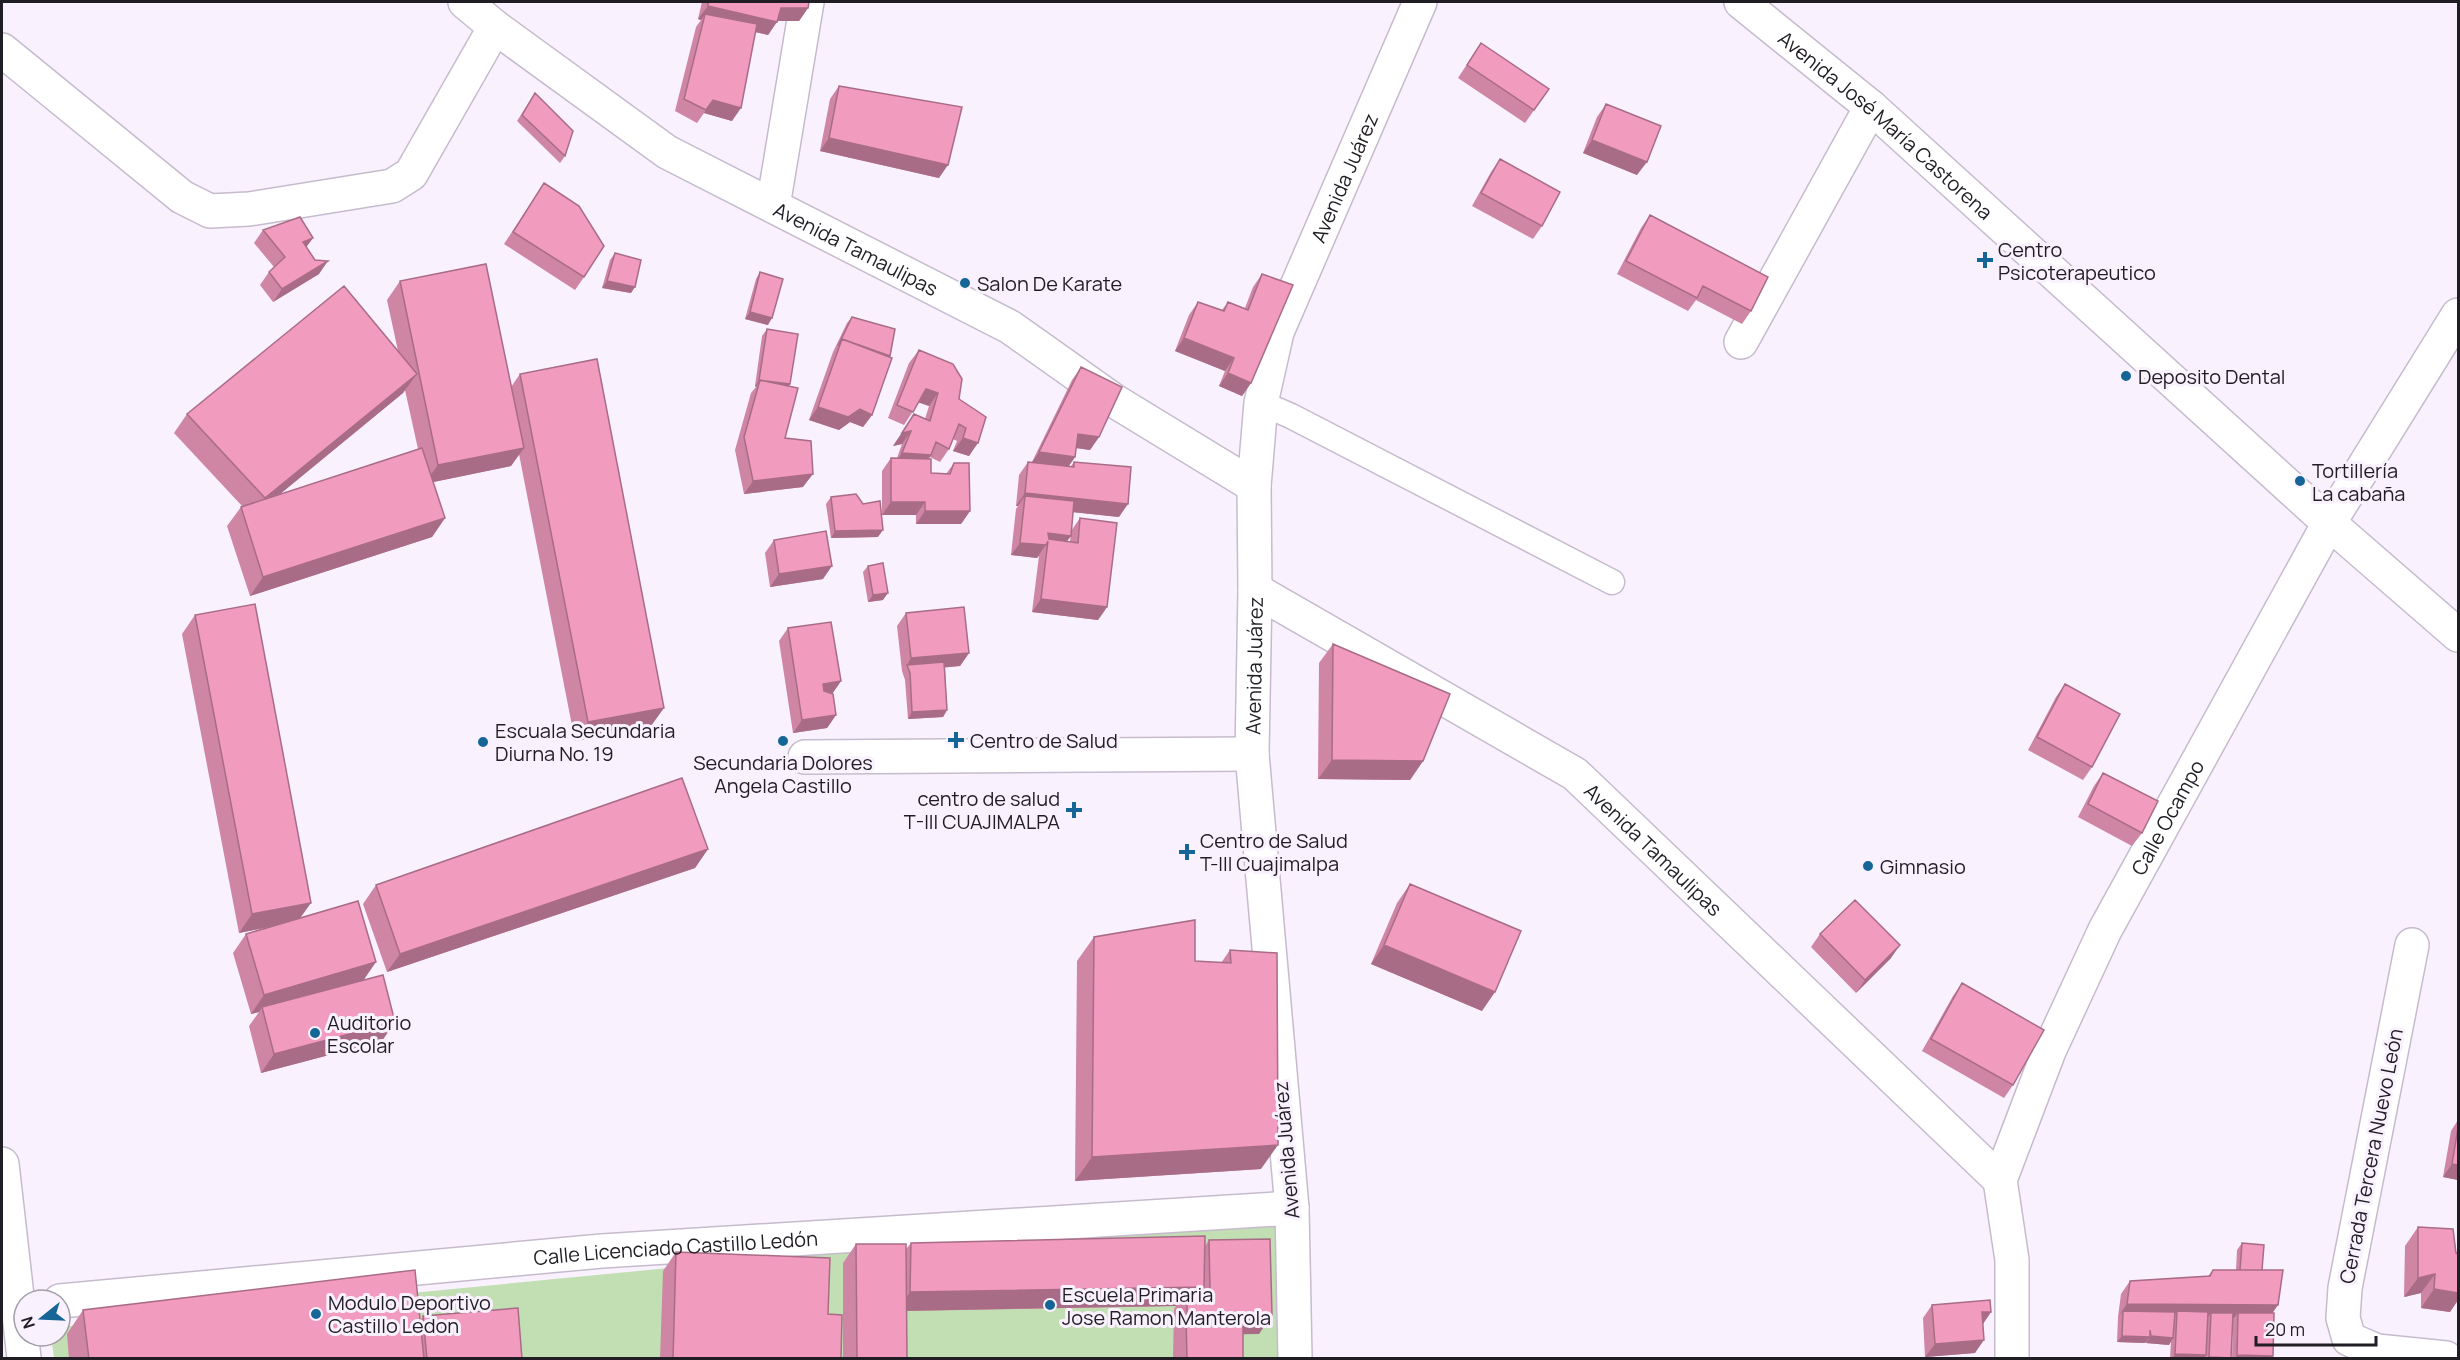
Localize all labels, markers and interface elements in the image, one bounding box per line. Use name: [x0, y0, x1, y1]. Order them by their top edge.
street label: Avenida José María Castorena: [1773, 24, 1999, 225]
street label: Avenida Juárez: [1304, 109, 1384, 247]
street label: Avenida Tamaulipas: [769, 195, 943, 302]
place label: Centro Psicoterapeutico: [1998, 236, 2156, 286]
marker: Centro Psicoterapeutico: [1976, 251, 1994, 269]
place label: Salon De Karate: [977, 270, 1122, 297]
marker: Salon De Karate: [958, 276, 972, 290]
place label: Deposito Dental: [2138, 363, 2286, 390]
marker: Deposito Dental: [2119, 369, 2133, 383]
place label: Tortillería La cabaña: [2312, 457, 2405, 507]
marker: Tortillería La cabaña: [2293, 474, 2307, 488]
street label: Avenida Juárez: [1239, 596, 1268, 735]
place label: Escuala Secundaria Diurna No. 19: [495, 717, 675, 767]
place label: Centro de Salud: [970, 727, 1118, 754]
marker: Centro de Salud: [947, 731, 965, 749]
marker: Secundaria Dolores Angela Castillo: [776, 734, 790, 748]
marker: Escuala Secundaria Diurna No. 19: [476, 735, 490, 749]
place label: Secundaria Dolores Angela Castillo: [693, 749, 873, 799]
street label: Calle Ocampo: [2124, 755, 2210, 880]
street label: Avenida Tamaulipas: [1579, 777, 1728, 921]
place label: centro de salud T-III CUAJIMALPA: [904, 785, 1060, 835]
marker: centro de salud T-III CUAJIMALPA: [1065, 801, 1083, 819]
place label: Centro de Salud T-lll Cuajimalpa: [1200, 827, 1348, 877]
marker: Centro de Salud T-lll Cuajimalpa: [1178, 843, 1196, 861]
place label: Gimnasio: [1880, 853, 1966, 880]
marker: Gimnasio: [1861, 859, 1875, 873]
place label: Auditorio Escolar: [327, 1009, 411, 1059]
marker: Auditorio Escolar: [308, 1026, 322, 1040]
street label: Cerrada Tercera Nuevo León: [2333, 1026, 2409, 1286]
street label: Avenida Juárez: [1267, 1080, 1305, 1220]
street label: Calle Licenciado Castillo Ledón: [532, 1224, 819, 1271]
place label: Escuela Primaria Jose Ramon Manterola: [1062, 1281, 1271, 1331]
north arrow: [12, 1288, 72, 1348]
place label: Modulo Deportivo Castillo Ledon: [328, 1289, 491, 1339]
marker: Escuela Primaria Jose Ramon Manterola: [1043, 1298, 1057, 1312]
marker: Modulo Deportivo Castillo Ledon: [309, 1307, 323, 1321]
scale bar: [2256, 1309, 2376, 1347]
text: N: [15, 1314, 40, 1332]
text: 20 m: [2265, 1317, 2305, 1341]

